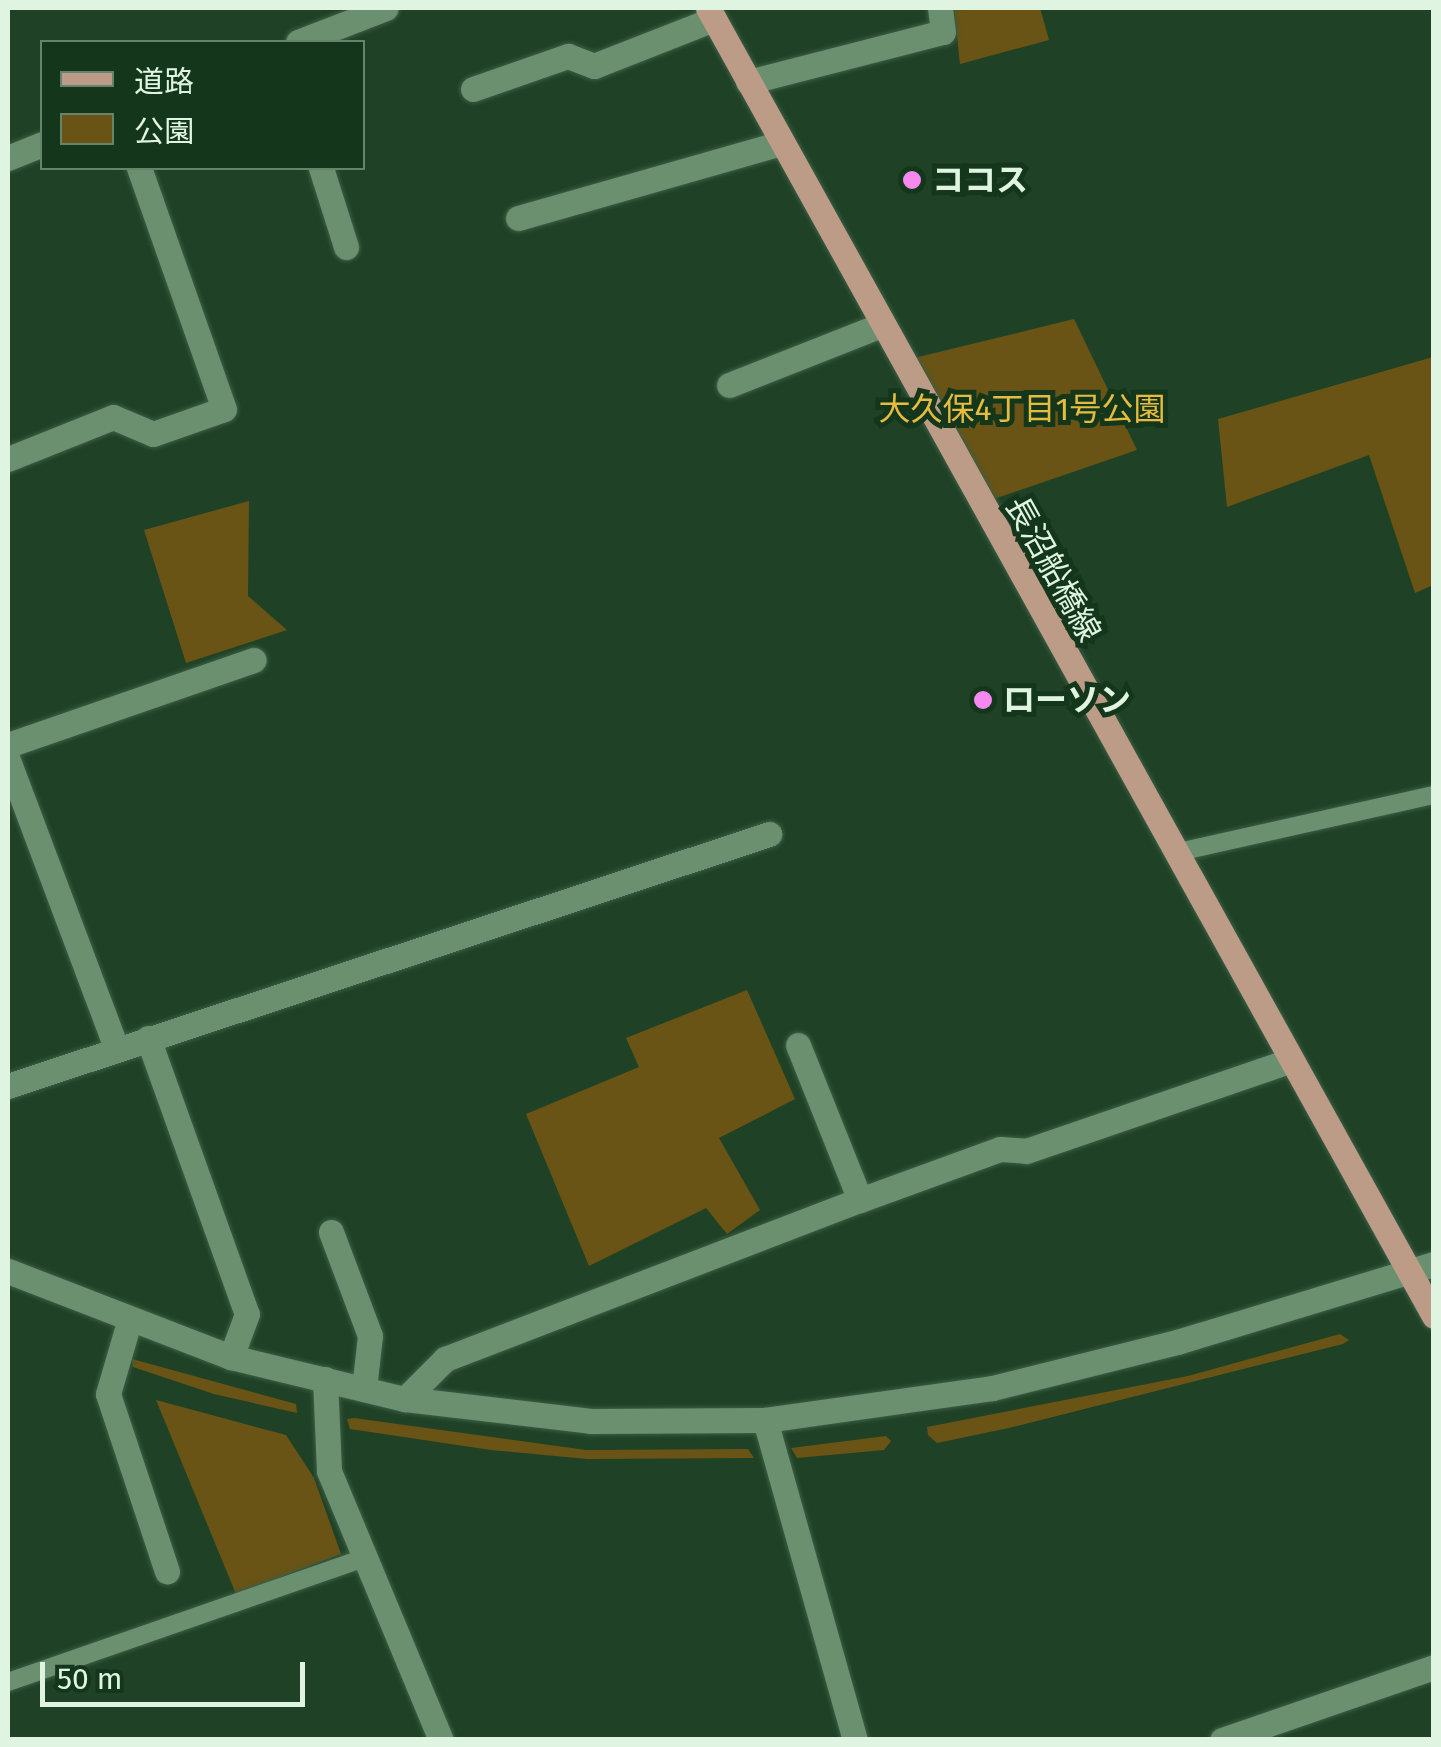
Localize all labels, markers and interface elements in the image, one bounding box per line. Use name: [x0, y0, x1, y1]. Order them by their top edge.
legend: [40, 40, 365, 170]
text: 道路: [134, 64, 194, 100]
text: 公園: [134, 114, 194, 150]
place label: ココス: [932, 161, 1028, 199]
marker: ココス: [901, 169, 923, 191]
park label: 大久保4丁目1号公園: [879, 390, 1165, 428]
street label: 長沼船橋線: [997, 490, 1109, 648]
place label: ローソン: [1003, 681, 1131, 719]
marker: ローソン: [972, 689, 994, 711]
scale bar: [45, 1642, 310, 1704]
text: 50 m: [57, 1661, 122, 1697]

